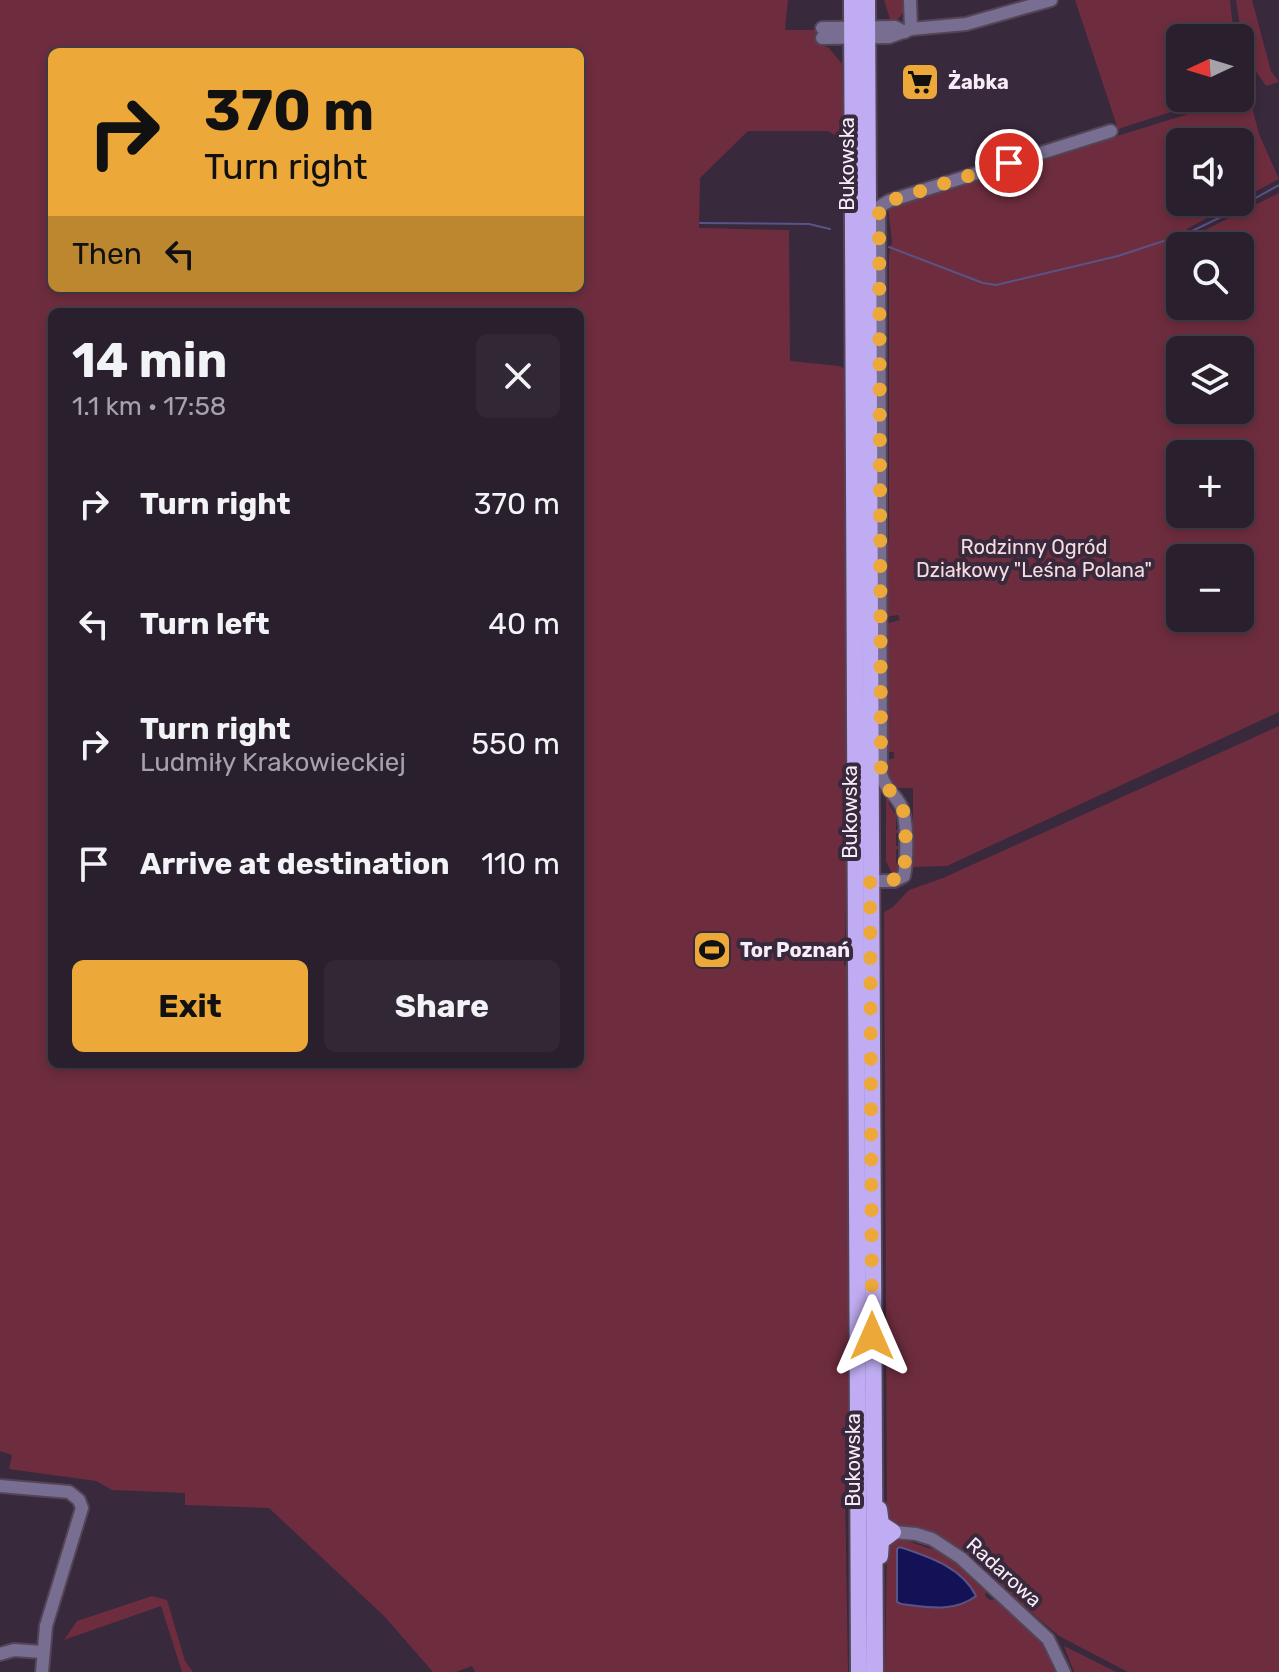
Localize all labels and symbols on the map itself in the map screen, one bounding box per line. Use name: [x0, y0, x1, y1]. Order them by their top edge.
north arrow: [1166, 24, 1254, 112]
supermarket icon: Żabka: [899, 61, 941, 103]
place label: Żabka: [948, 70, 1009, 94]
street label: Bukowska: [835, 117, 859, 211]
pin: [975, 129, 1043, 197]
park label: Rodzinny Ogród Działkowy "Leśna Polana": [916, 535, 1152, 582]
street label: Bukowska: [838, 765, 862, 859]
sports icon: Tor Poznań: [691, 929, 733, 971]
place label: Tor Poznań: [740, 938, 850, 962]
position arrow: [830, 1294, 914, 1378]
street label: Bukowska: [841, 1413, 865, 1507]
street label: Radarowa: [962, 1532, 1046, 1612]

